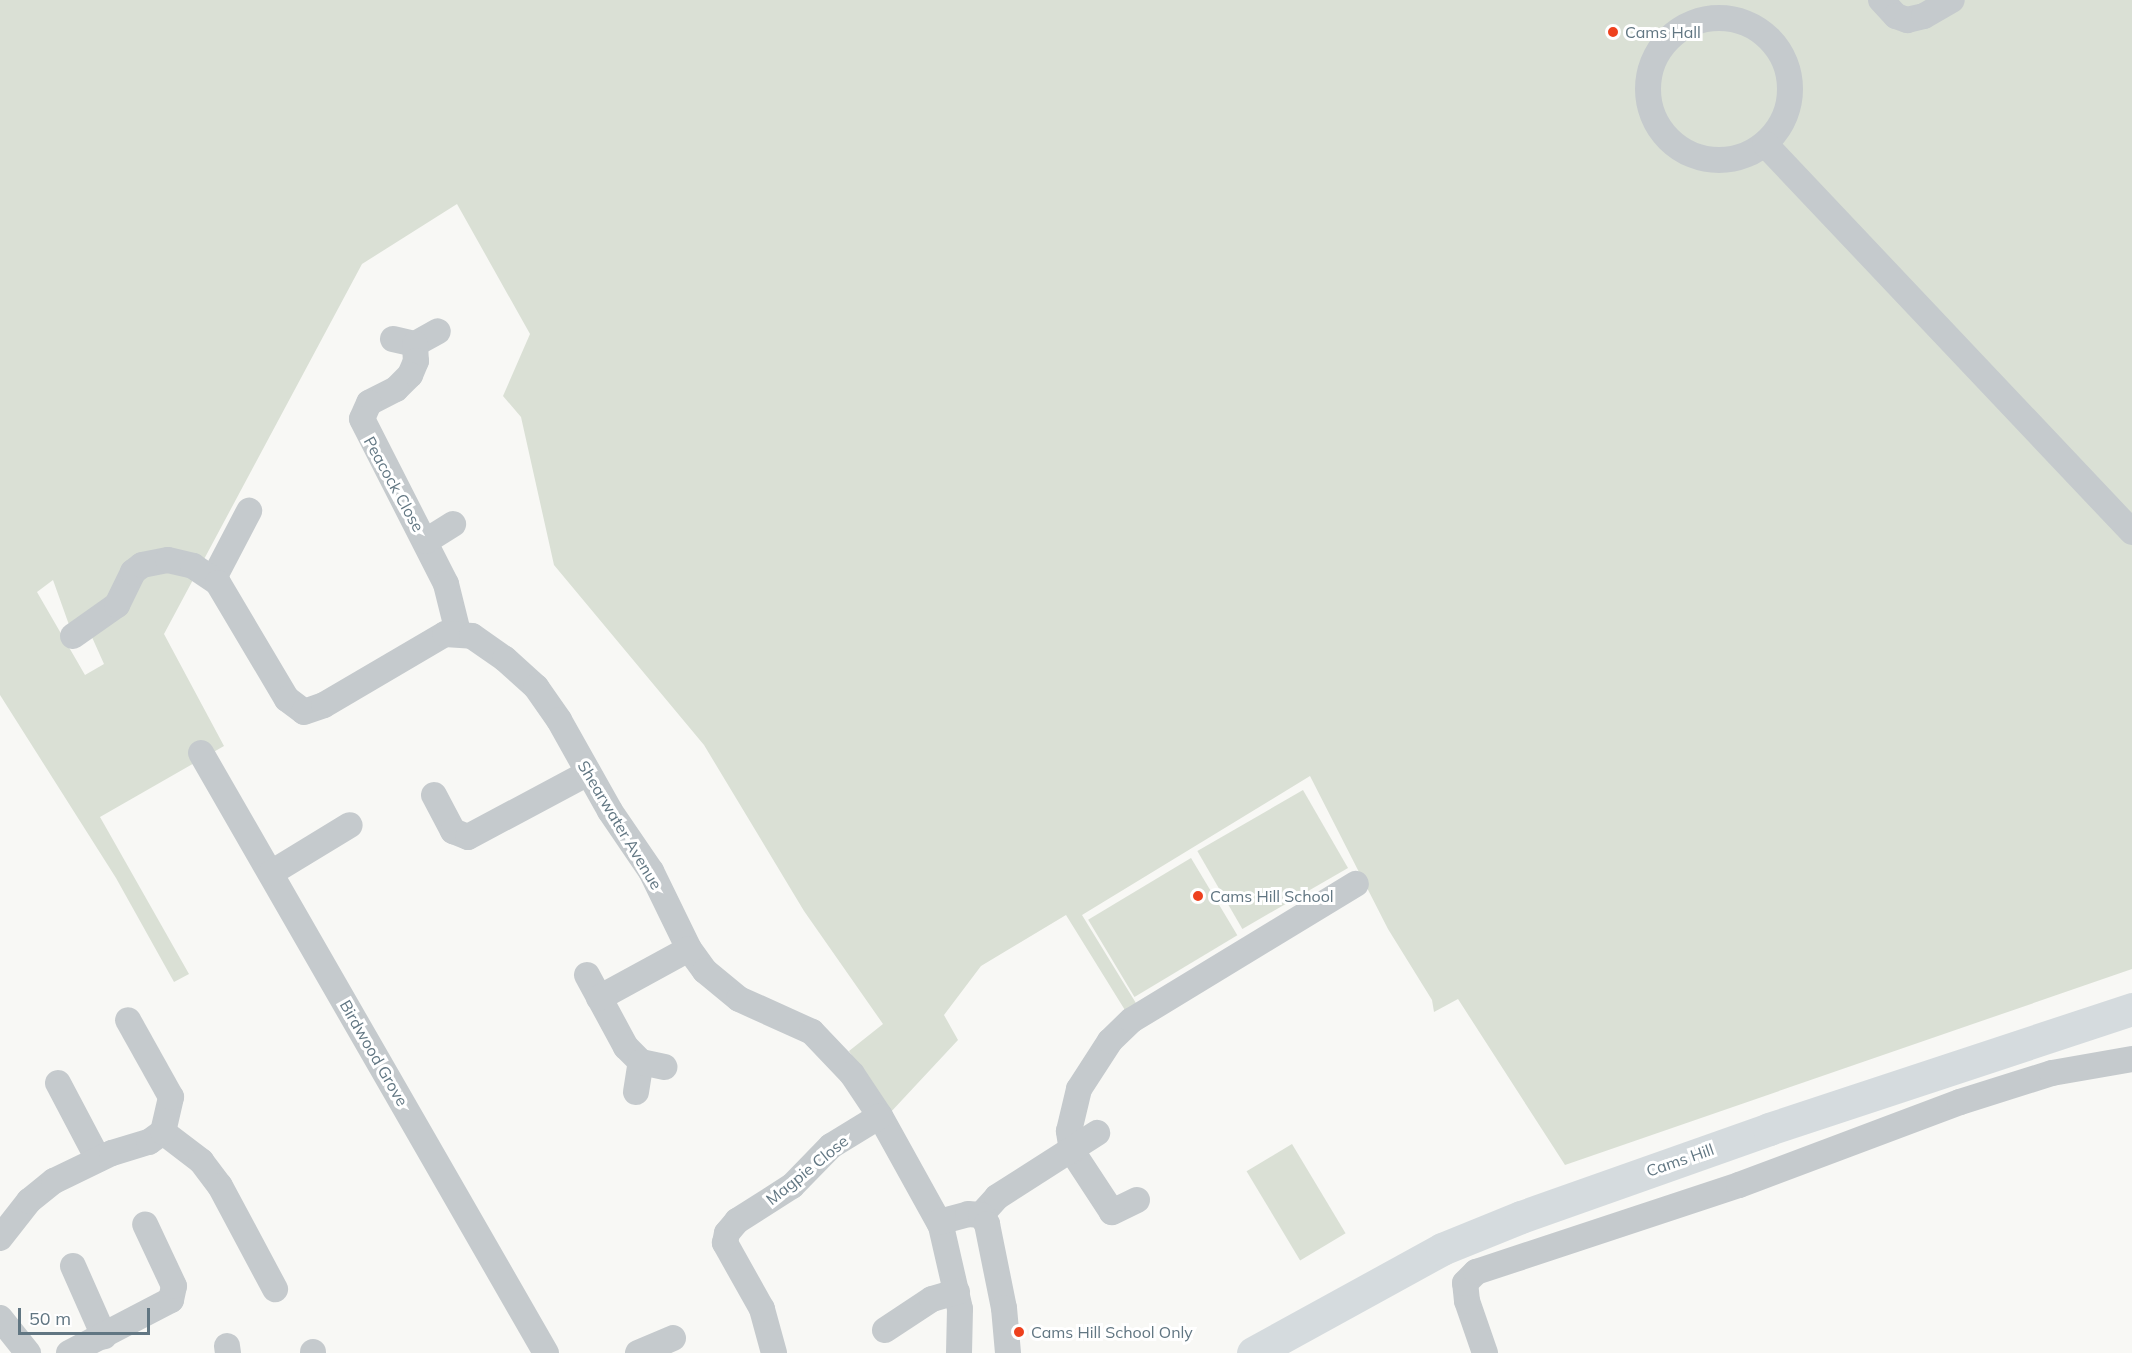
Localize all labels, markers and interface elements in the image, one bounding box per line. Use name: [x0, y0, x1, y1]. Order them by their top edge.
place label: Cams Hall: [1625, 22, 1701, 42]
marker: Cams Hall: [1606, 25, 1620, 39]
street label: Peacock Close: [360, 433, 428, 535]
street label: Shearwater Avenue: [574, 757, 666, 893]
place label: Cams Hill School: [1210, 886, 1334, 906]
marker: Cams Hill School: [1191, 889, 1205, 903]
street label: Birdwood Grove: [336, 997, 412, 1109]
street label: Magpie Close: [762, 1131, 852, 1209]
street label: Cams Hill: [1644, 1140, 1716, 1180]
scale bar: [21, 1296, 153, 1334]
text: 50 m: [29, 1307, 71, 1330]
place label: Cams Hill School Only: [1031, 1322, 1193, 1342]
marker: Cams Hill School Only: [1012, 1325, 1026, 1339]

